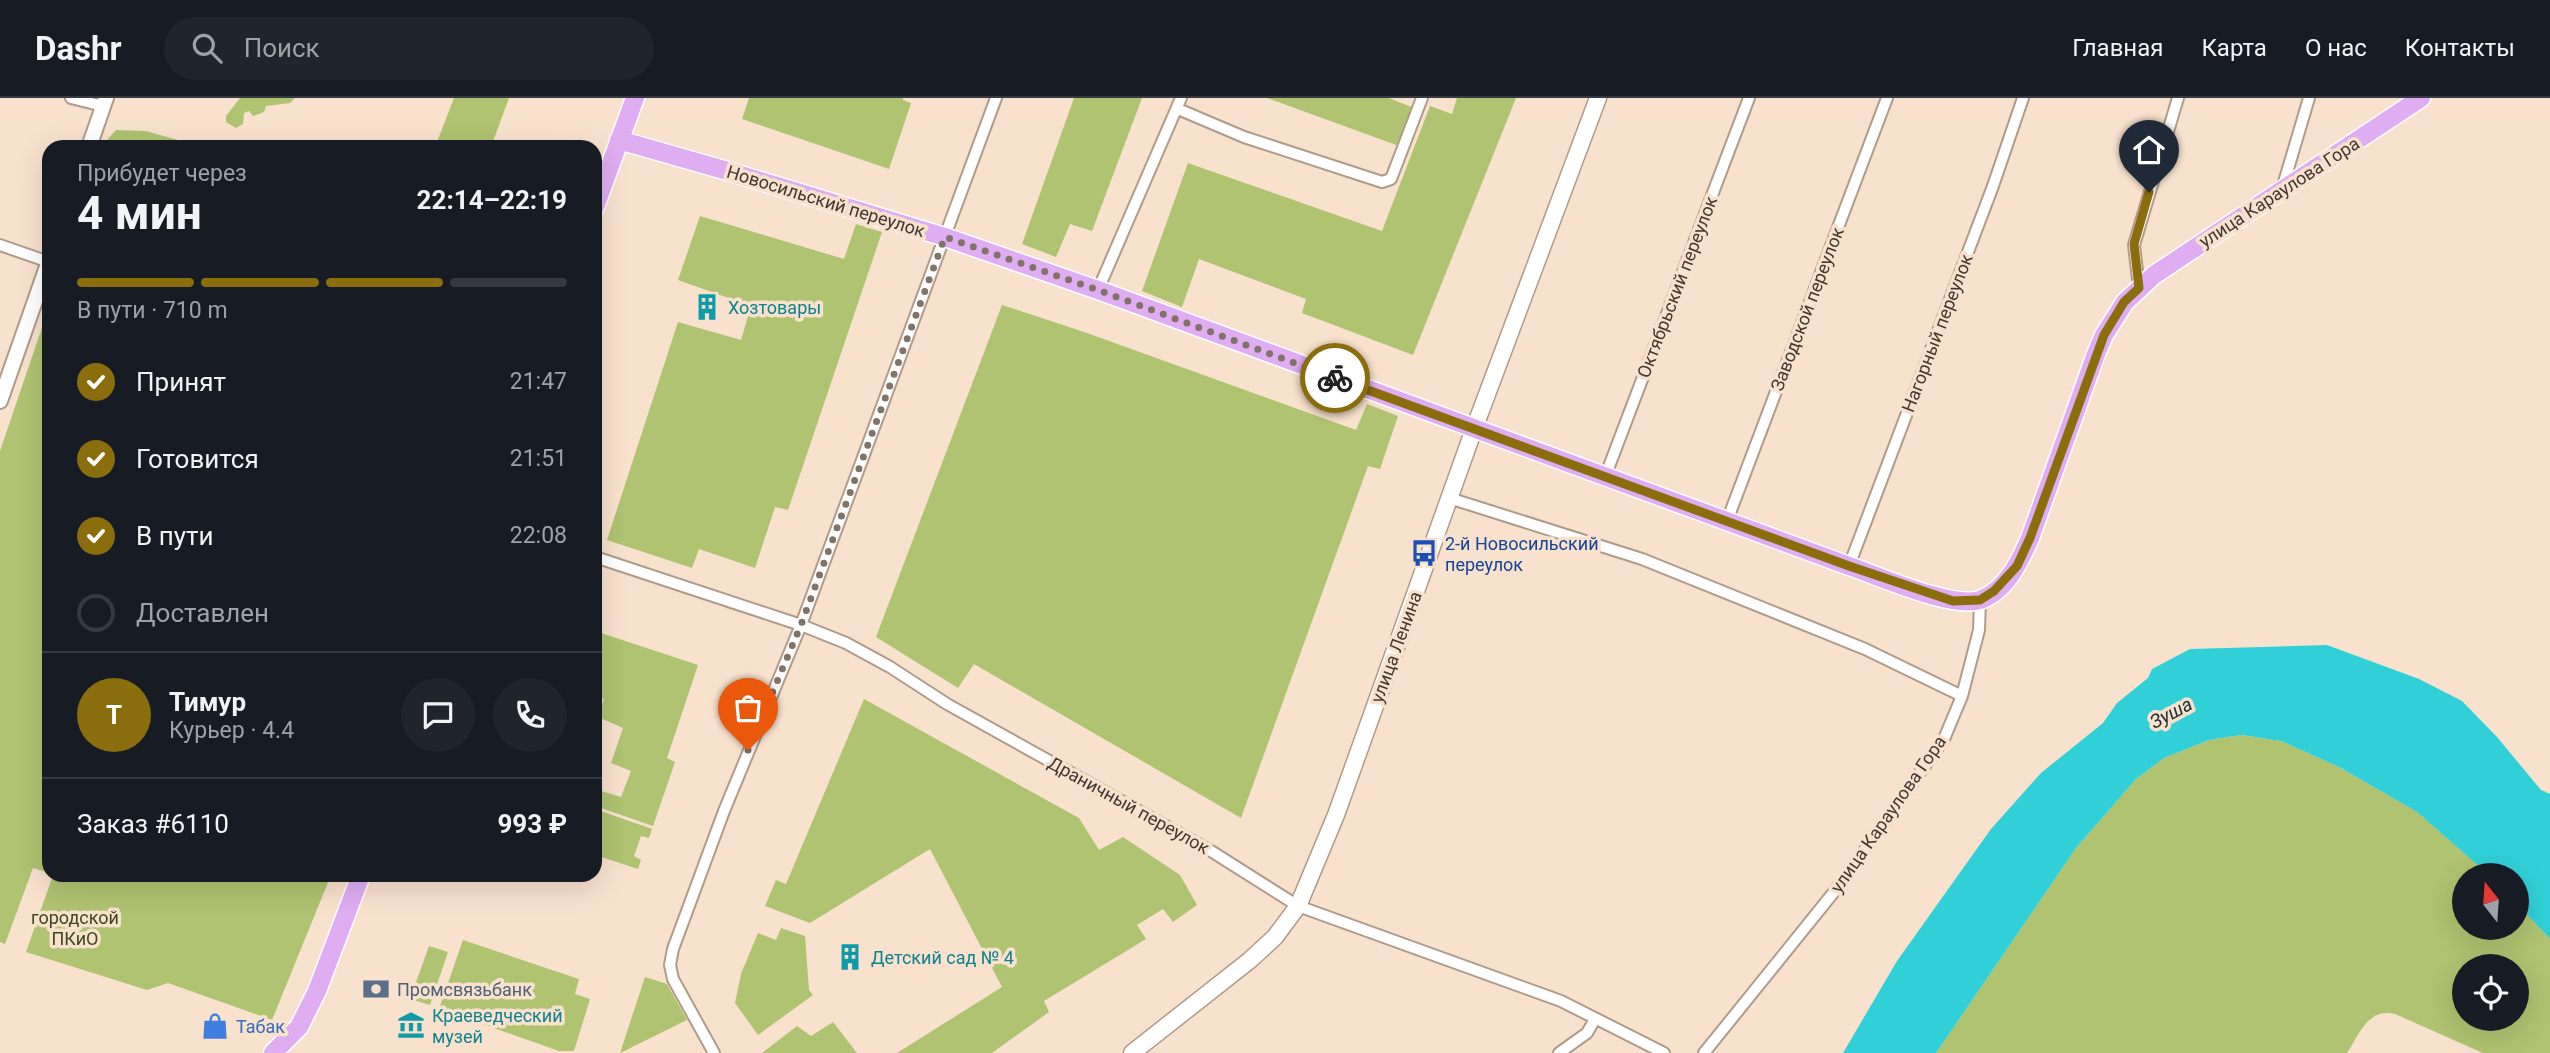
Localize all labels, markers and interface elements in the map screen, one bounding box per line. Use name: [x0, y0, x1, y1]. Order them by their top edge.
search box: [164, 17, 654, 80]
text: Dashr: [35, 29, 122, 68]
icon: search: [188, 29, 226, 67]
text: Поиск: [244, 33, 320, 63]
text: Главная: [2072, 34, 2163, 62]
text: Карта: [2201, 34, 2267, 62]
text: О нас: [2305, 34, 2367, 62]
text: Контакты: [2405, 34, 2515, 62]
pin: [2119, 120, 2179, 192]
icon: home: [2130, 131, 2168, 169]
street label: улица Караулова Гора: [2195, 132, 2363, 252]
text: Прибудет через: [77, 160, 247, 187]
street label: Новосильский переулок: [724, 161, 928, 241]
text: 22:14–22:19: [417, 185, 567, 215]
text: 4 мин: [77, 186, 202, 240]
street label: Октябрьский переулок: [1633, 193, 1721, 381]
street label: Заводской переулок: [1766, 224, 1848, 394]
street label: Нагорный переулок: [1897, 251, 1977, 415]
building icon: Хозтовары: [692, 292, 722, 322]
text: В пути · 710 m: [77, 297, 228, 324]
place label: Хозтовары: [728, 297, 821, 318]
courier: [1300, 343, 1370, 413]
icon: bike: [1316, 359, 1354, 397]
icon: check: [77, 363, 115, 401]
text: Принят: [136, 367, 226, 397]
text: 21:47: [510, 368, 567, 395]
icon: check: [77, 440, 115, 478]
text: Готовится: [136, 444, 259, 474]
text: 21:51: [510, 445, 567, 472]
icon: check: [77, 517, 115, 555]
text: В пути: [136, 521, 213, 551]
text: 22:08: [510, 522, 567, 549]
place label: 2-й Новосильский переулок: [1445, 533, 1599, 575]
bus stop icon: 2-й Новосильский переулок: [1409, 538, 1439, 568]
street label: улица Ленина: [1366, 588, 1426, 706]
text: Доставлен: [136, 598, 269, 628]
button: chat: [401, 678, 475, 752]
button: phone: [493, 678, 567, 752]
pin: [718, 678, 778, 750]
text: Тимур: [169, 687, 246, 717]
icon: bag: [729, 689, 767, 727]
water label: Зуша: [2146, 692, 2196, 734]
text: Т: [106, 700, 122, 730]
text: Курьер · 4.4: [169, 717, 294, 744]
street label: улица Караулова Гора: [1826, 731, 1950, 897]
street label: Драничный переулок: [1045, 752, 1214, 858]
text: Заказ #6110: [77, 809, 229, 839]
text: 993 ₽: [497, 809, 567, 839]
north arrow: [2452, 863, 2529, 940]
map controls: [2452, 863, 2529, 1031]
park label: городской ПКиО: [31, 907, 119, 949]
building icon: Детский сад № 4: [835, 942, 865, 972]
place label: Детский сад № 4: [871, 947, 1014, 968]
button: locate: [2452, 954, 2529, 1031]
bank icon: Промсвязьбанк: [361, 974, 391, 1004]
place label: Промсвязьбанк: [397, 979, 532, 1000]
place label: Краеведческий музей: [432, 1005, 563, 1047]
museum icon: Краеведческий музей: [396, 1010, 426, 1040]
shop icon: Табак: [200, 1011, 230, 1041]
place label: Табак: [236, 1016, 285, 1037]

